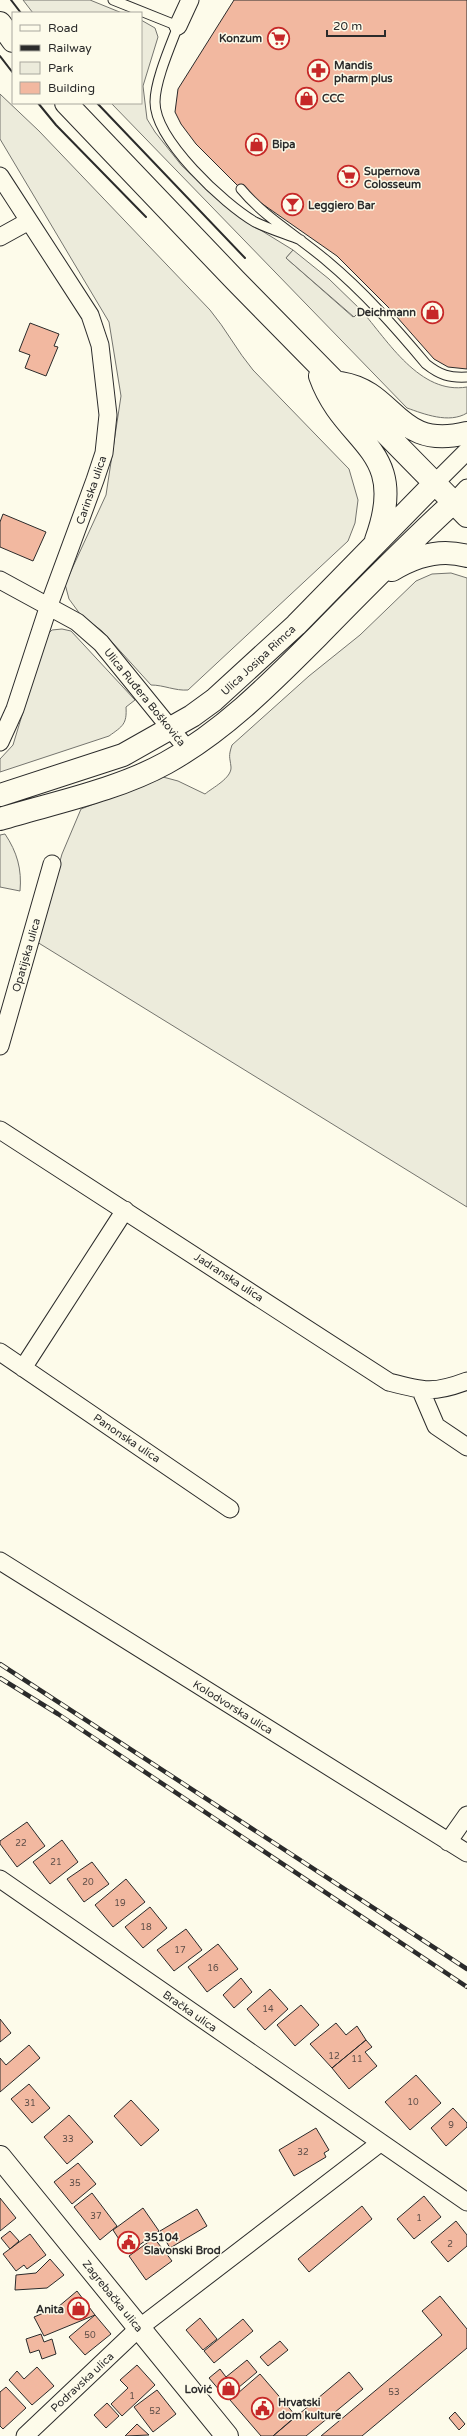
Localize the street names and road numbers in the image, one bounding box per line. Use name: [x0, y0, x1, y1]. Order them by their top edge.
street label: Carinska ulica: [74, 454, 109, 526]
street label: Ulica Josipa Rimca: [218, 622, 298, 698]
street label: Ulica Ruđera Boškovića: [101, 646, 188, 749]
street label: Opatijska ulica: [10, 917, 43, 993]
street label: Jadranska ulica: [192, 1250, 266, 1305]
street label: Panonska ulica: [91, 1411, 163, 1466]
street label: Kolodvorska ulica: [190, 1678, 275, 1737]
street label: Bračka ulica: [160, 1988, 219, 2035]
street label: Zagrebačka ulica: [80, 2258, 146, 2335]
street label: Podravska ulica: [48, 2350, 117, 2415]

